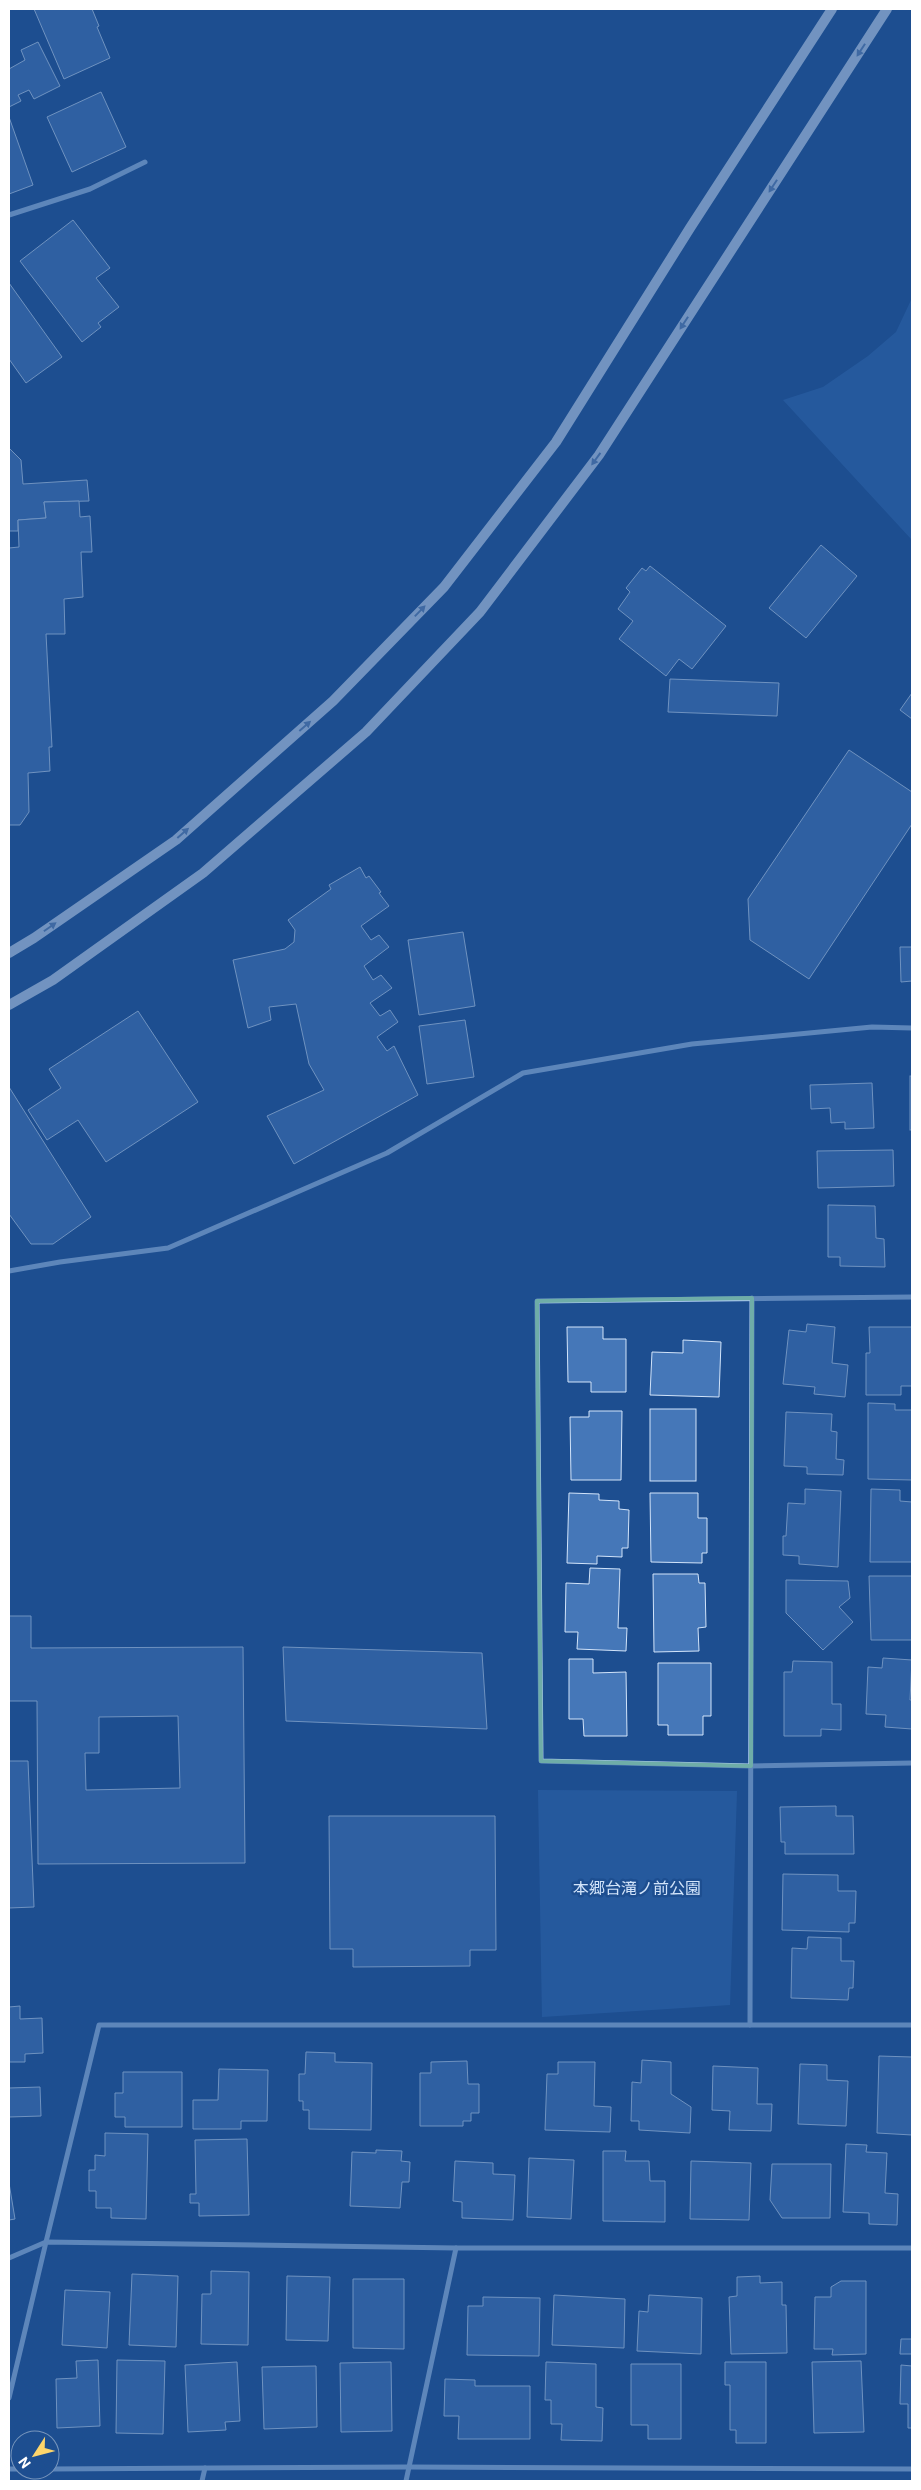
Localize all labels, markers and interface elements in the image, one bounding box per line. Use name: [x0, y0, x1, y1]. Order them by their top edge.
one-way arrow: [856, 43, 865, 56]
one-way arrow: [768, 180, 777, 193]
one-way arrow: [680, 316, 689, 329]
one-way arrow: [590, 452, 601, 465]
one-way arrow: [414, 606, 426, 618]
one-way arrow: [299, 721, 311, 732]
one-way arrow: [176, 828, 189, 839]
one-way arrow: [43, 922, 57, 932]
park label: 本郷台滝ノ前公園: [573, 1879, 701, 1898]
north arrow: [10, 2430, 60, 2480]
text: N: [15, 2454, 34, 2471]

